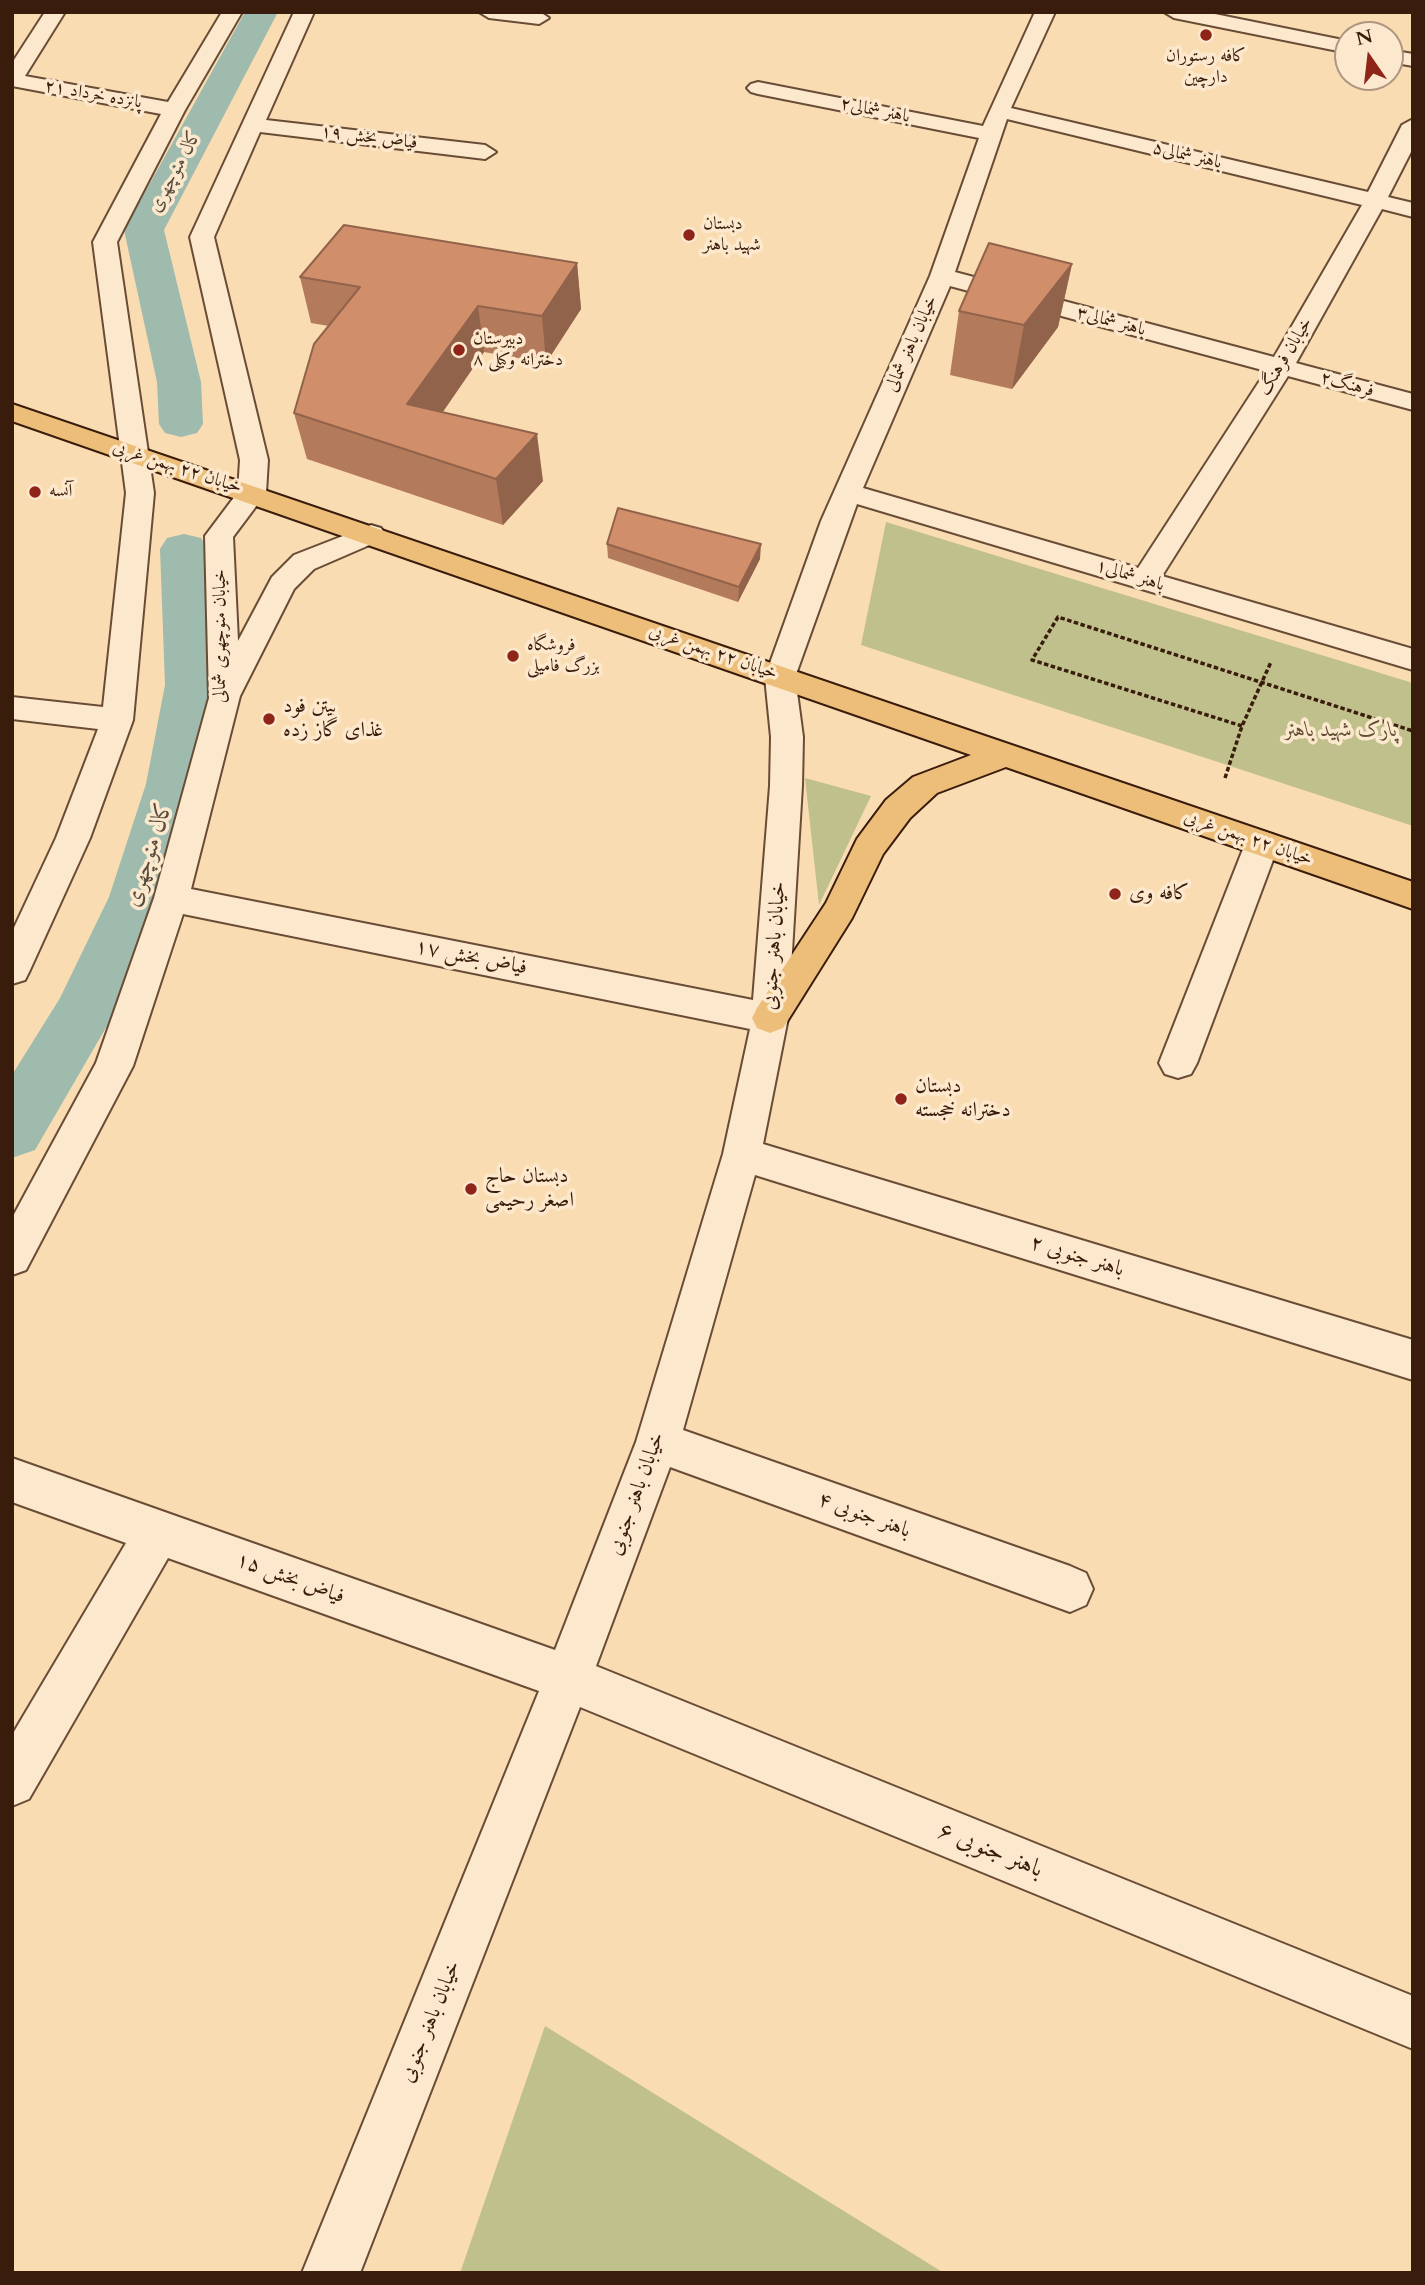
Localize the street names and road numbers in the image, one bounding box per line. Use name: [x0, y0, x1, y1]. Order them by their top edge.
street label: پانزده خرداد ۲۱: [43, 76, 143, 114]
street label: باهنر شمالی۲: [838, 94, 912, 128]
street label: فیاض بخش ۱۹: [319, 121, 419, 155]
street label: باهنر شمالی۵: [1150, 138, 1224, 174]
street label: خیابان باهنر شمالی: [881, 293, 943, 395]
street label: باهنر شمالی۳: [1074, 302, 1148, 342]
street label: خیابان فرهنگ: [1254, 314, 1318, 400]
street label: فرهنگ۲: [1318, 367, 1376, 403]
street label: خیابان ۲۲ بهمن غربی: [110, 437, 244, 499]
street label: باهنر شمالی۱: [1093, 555, 1167, 597]
street label: خیابان منوچهری شمالی: [210, 569, 232, 703]
street label: خیابان ۲۲ بهمن غربی: [646, 621, 780, 685]
street label: خیابان ۲۲ بهمن غربی: [1181, 807, 1315, 871]
street label: خیابان باهنر جنوبی: [758, 881, 792, 1011]
street label: فیاض بخش ۱۷: [413, 935, 529, 981]
street label: باهنر جنوبی ۲: [1027, 1231, 1127, 1283]
street label: خیابان باهنر جنوبی: [603, 1429, 671, 1559]
street label: باهنر جنوبی ۴: [814, 1488, 914, 1544]
street label: فیاض بخش ۱۵: [232, 1548, 348, 1610]
street label: باهنر جنوبی ۶: [933, 1817, 1047, 1885]
street label: خیابان باهنر جنوبی: [395, 1958, 467, 2086]

